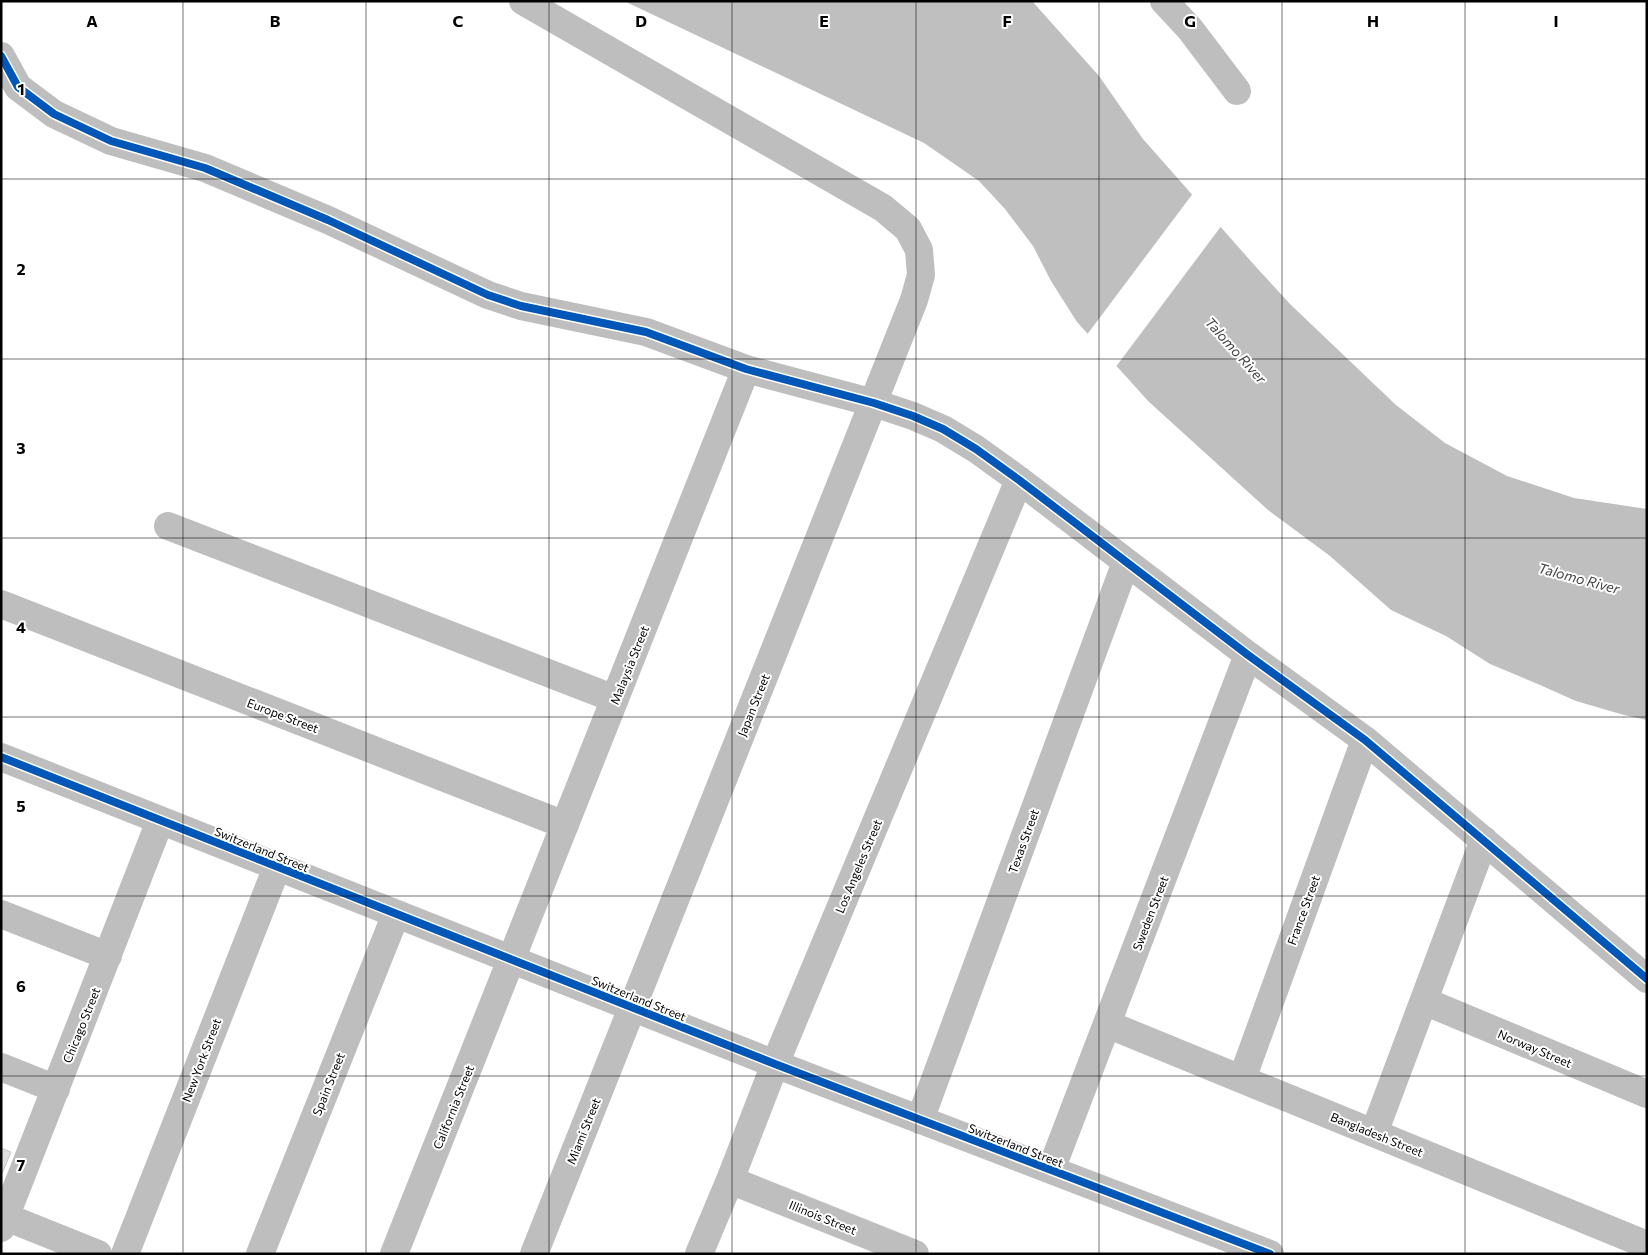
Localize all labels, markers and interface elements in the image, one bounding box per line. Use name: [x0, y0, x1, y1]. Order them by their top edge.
text: A: [86, 11, 98, 30]
text: B: [270, 11, 281, 30]
text: C: [453, 11, 464, 30]
text: D: [635, 11, 647, 30]
text: E: [819, 11, 829, 30]
text: F: [1002, 11, 1012, 30]
text: G: [1184, 11, 1196, 30]
text: H: [1367, 11, 1379, 30]
text: I: [1553, 11, 1559, 30]
text: 1: [17, 79, 25, 98]
text: 2: [16, 259, 26, 278]
water label: Talomo River: [1202, 313, 1270, 387]
text: 3: [16, 438, 26, 457]
water label: Talomo River: [1537, 559, 1622, 597]
text: 4: [16, 617, 26, 636]
street label: Malaysia Street: [607, 623, 651, 707]
street label: Japan Street: [734, 672, 773, 739]
street label: Europe Street: [245, 695, 321, 735]
text: 5: [16, 796, 26, 815]
street label: Texas Street: [1005, 807, 1041, 875]
street label: Los Angeles Street: [832, 817, 884, 915]
street label: Switzerland Street: [213, 824, 311, 874]
street label: France Street: [1284, 873, 1322, 947]
street label: Sweden Street: [1129, 874, 1171, 952]
street label: Switzerland Street: [590, 973, 688, 1023]
text: 6: [16, 976, 26, 995]
street label: Chicago Street: [59, 985, 103, 1065]
street label: New York Street: [179, 1016, 223, 1104]
street label: Norway Street: [1496, 1026, 1574, 1070]
street label: Spain Street: [309, 1050, 347, 1117]
street label: California Street: [430, 1063, 476, 1151]
street label: Miami Street: [563, 1096, 603, 1166]
street label: Bangladesh Street: [1329, 1109, 1425, 1159]
street label: Switzerland Street: [966, 1120, 1066, 1170]
text: 7: [17, 1155, 26, 1174]
street label: Illinois Street: [787, 1197, 859, 1237]

